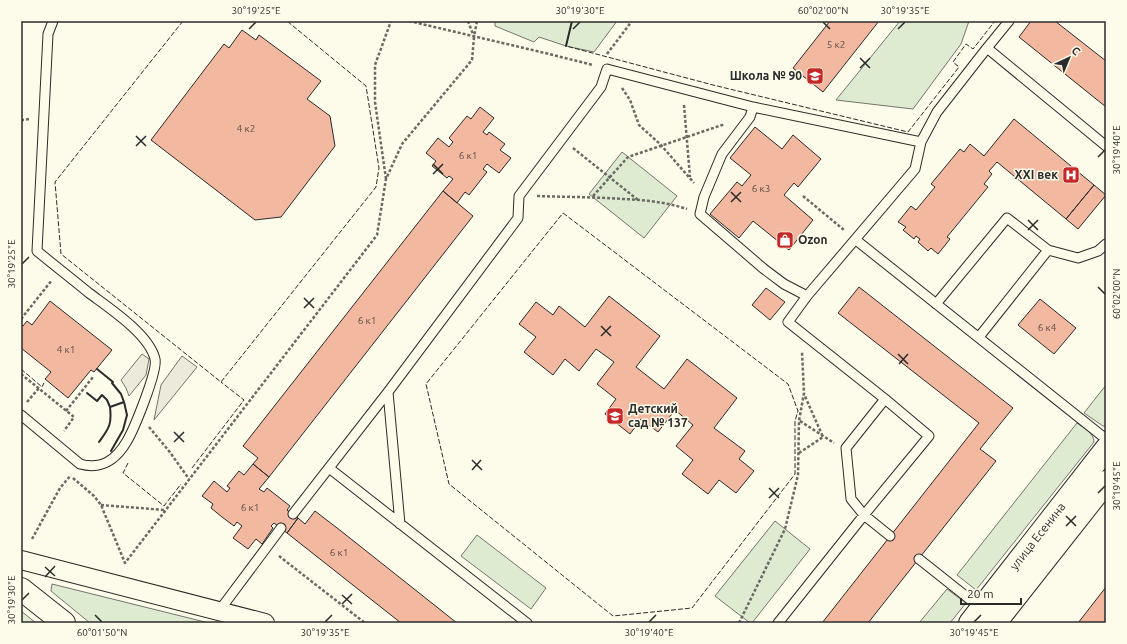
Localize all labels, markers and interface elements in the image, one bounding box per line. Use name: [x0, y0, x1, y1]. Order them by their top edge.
text: 30°19'25"E: [231, 5, 281, 16]
text: 30°19'30"E: [555, 5, 605, 16]
text: 60°02'00"N: [798, 5, 848, 16]
text: 30°19'35"E: [880, 5, 930, 16]
north arrow: [1049, 38, 1089, 78]
house number: 5 к2: [827, 39, 845, 50]
text: С: [1069, 44, 1083, 58]
school or university icon: Школа № 90: [805, 66, 825, 86]
place label: Школа № 90: [730, 69, 802, 82]
house number: 4 к2: [237, 123, 255, 134]
text: 30°19'40"E: [1111, 125, 1122, 175]
house number: 6 к1: [459, 150, 477, 161]
hospital icon: XXI век: [1061, 165, 1081, 185]
place label: XXI век: [1015, 168, 1058, 181]
house number: 6 к3: [752, 183, 770, 194]
shop icon: Ozon: [775, 230, 795, 250]
place label: Ozon: [798, 233, 827, 246]
text: 30°19'25"E: [6, 239, 17, 289]
text: 60°02'00"N: [1111, 269, 1122, 319]
house number: 6 к1: [358, 315, 376, 326]
house number: 6 к4: [1038, 322, 1057, 333]
house number: 4 к1: [57, 344, 75, 355]
place label: Детский сад № 137: [628, 402, 688, 429]
school or university icon: Детский сад № 137: [605, 406, 625, 426]
text: 30°19'45"E: [1111, 461, 1122, 511]
street label: улица Есенина: [1007, 500, 1068, 572]
house number: 6 к1: [241, 502, 259, 513]
house number: 6 к1: [330, 547, 348, 558]
text: 30°19'30"E: [6, 575, 17, 625]
scale bar: [961, 580, 1021, 606]
text: 20 m: [967, 587, 994, 600]
text: 60°01'50"N: [77, 627, 127, 638]
text: 30°19'35"E: [300, 627, 350, 638]
text: 30°19'40"E: [624, 627, 674, 638]
text: 30°19'45"E: [949, 627, 999, 638]

